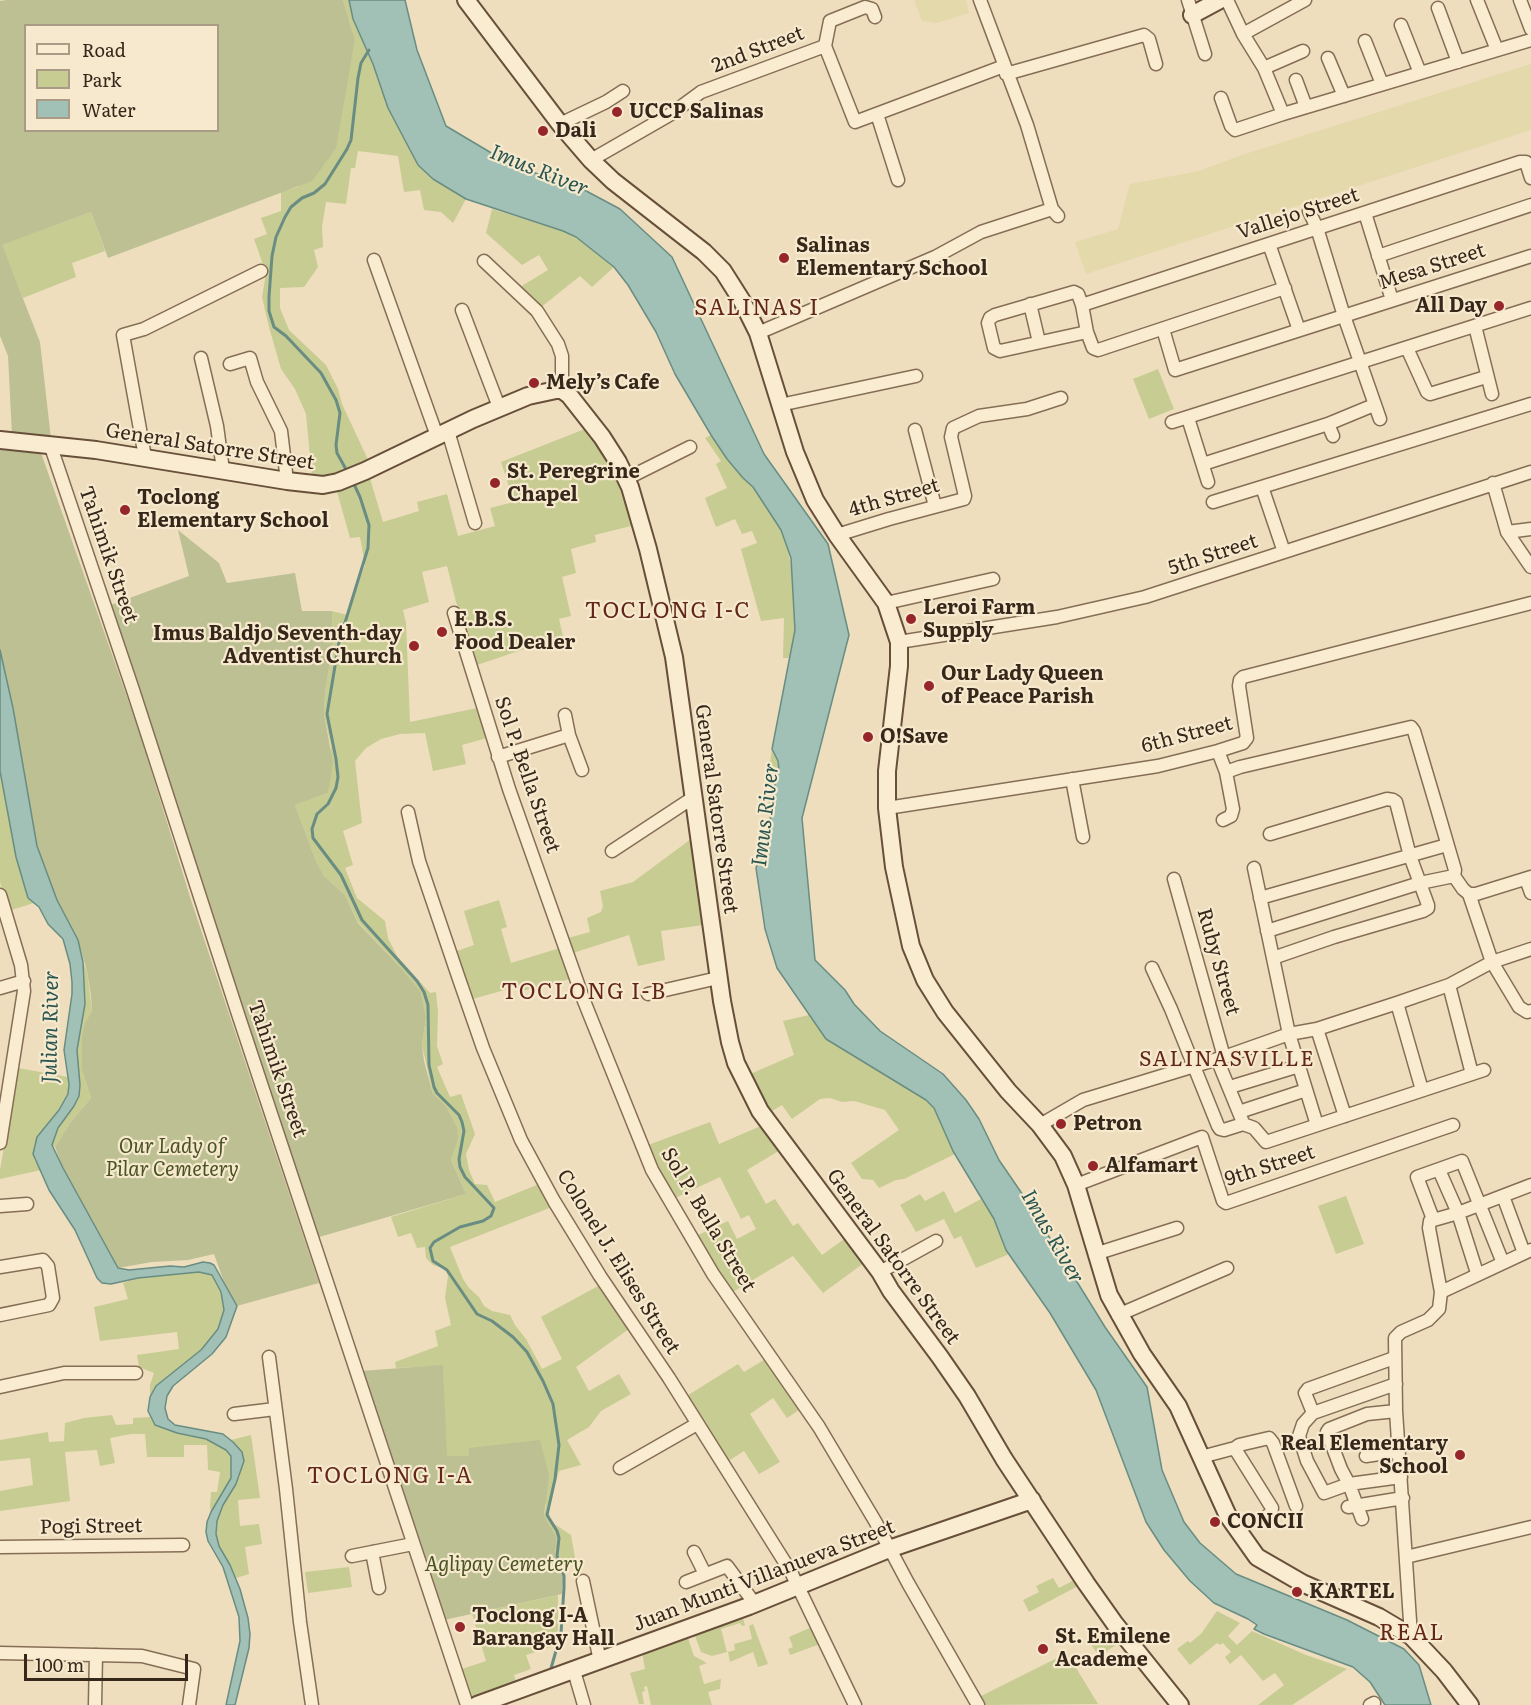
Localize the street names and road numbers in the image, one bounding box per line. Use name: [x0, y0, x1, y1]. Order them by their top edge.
street label: 2nd Street: [709, 21, 807, 79]
street label: Vallejo Street: [1234, 183, 1362, 245]
street label: Mesa Street: [1376, 238, 1488, 296]
street label: General Satorre Street: [104, 419, 316, 475]
street label: 4th Street: [846, 474, 942, 522]
street label: Tahimik Street: [73, 483, 143, 627]
street label: 5th Street: [1165, 529, 1261, 581]
street label: Sol P. Bella Street: [489, 694, 565, 856]
street label: General Satorre Street: [689, 703, 743, 915]
street label: 6th Street: [1139, 711, 1235, 759]
street label: Ruby Street: [1191, 906, 1245, 1018]
street label: Tahimik Street: [242, 997, 312, 1141]
street label: 9th Street: [1222, 1140, 1318, 1192]
street label: Sol P. Bella Street: [655, 1144, 761, 1296]
street label: Colonel J. Elises Street: [551, 1165, 685, 1359]
street label: General Satorre Street: [821, 1165, 965, 1349]
street label: Pogi Street: [39, 1514, 143, 1540]
street label: Juan Munti Villanueva Street: [630, 1515, 898, 1637]

